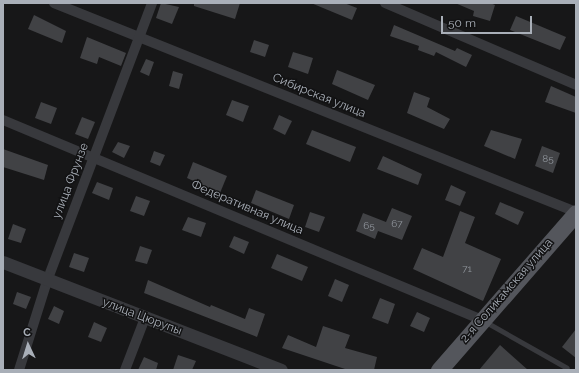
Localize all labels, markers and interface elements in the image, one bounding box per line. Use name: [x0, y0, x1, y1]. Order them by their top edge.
scale bar: [443, 8, 534, 34]
text: 50 m: [448, 16, 476, 30]
street label: Сибирская улица: [270, 71, 368, 121]
street label: улица Фрунзе: [50, 141, 92, 221]
house number: 85: [542, 153, 554, 165]
street label: Федеративная улица: [189, 178, 305, 238]
house number: 67: [391, 218, 403, 230]
house number: 65: [363, 220, 375, 232]
street label: 2-я Соликамская улица: [458, 236, 556, 346]
house number: 71: [462, 263, 472, 275]
street label: улица Цюрупы: [100, 295, 184, 339]
north arrow: [8, 325, 48, 365]
text: С: [23, 326, 31, 339]

